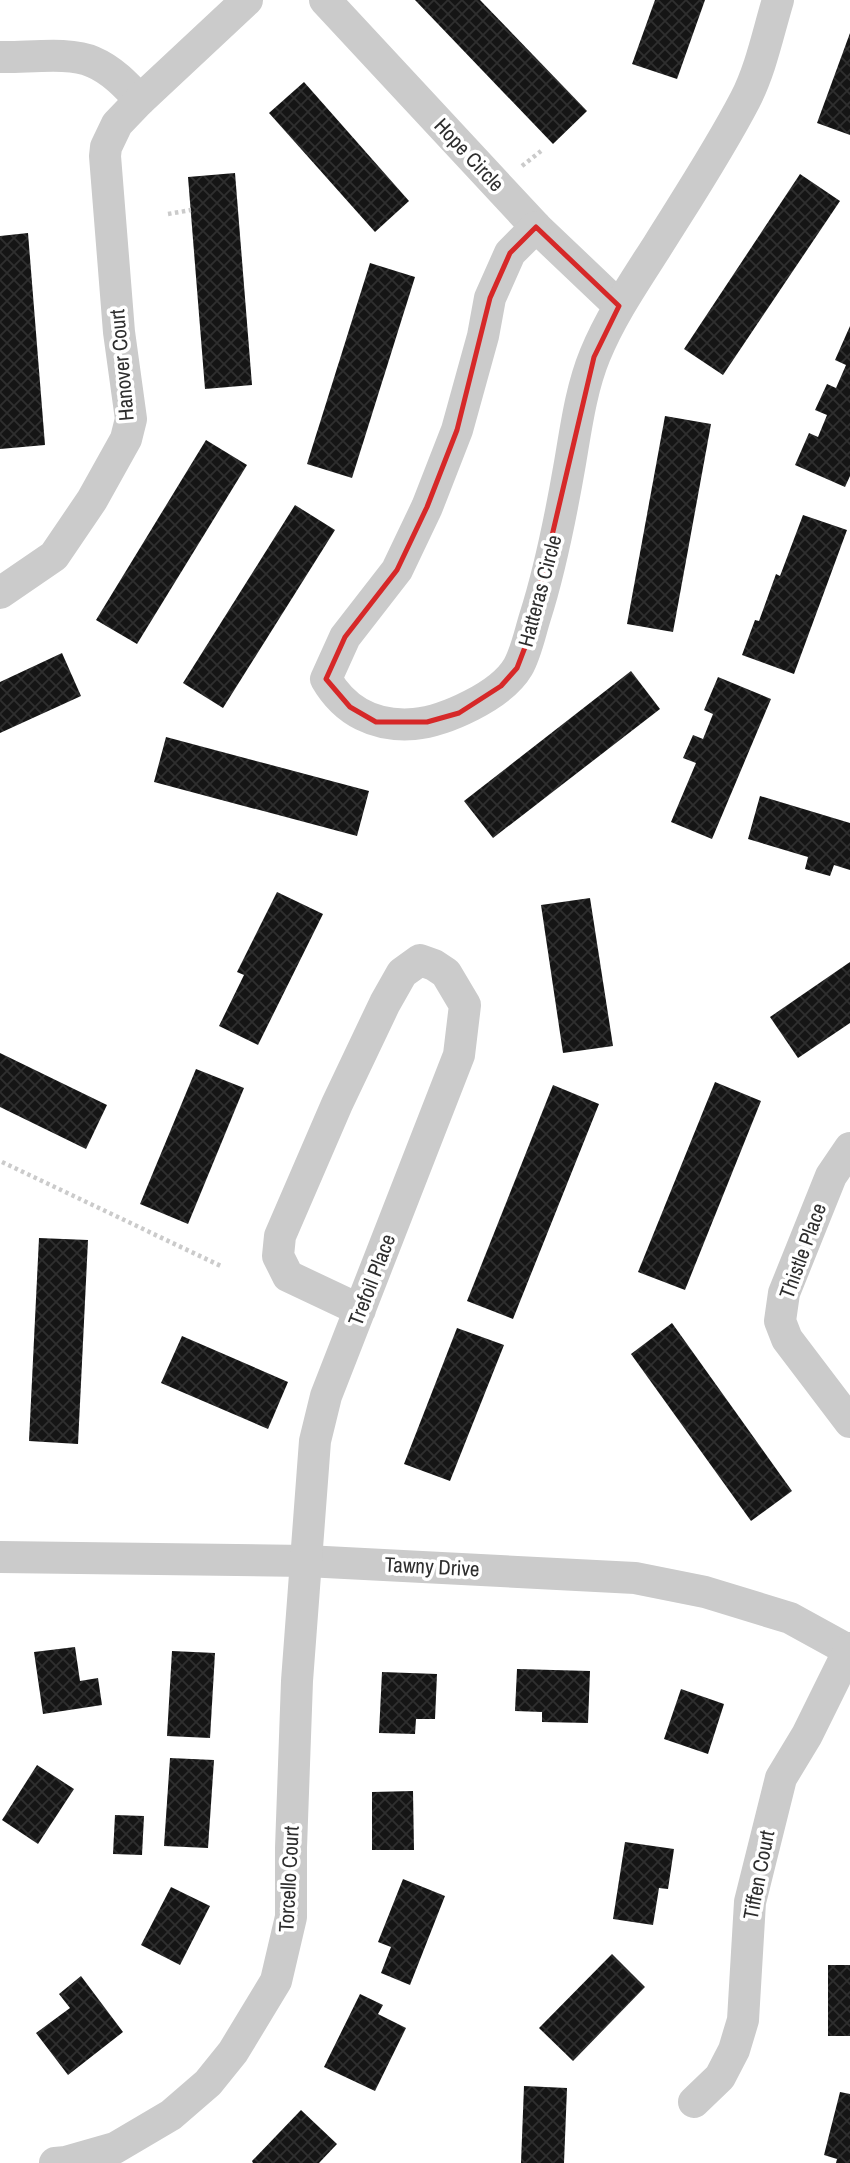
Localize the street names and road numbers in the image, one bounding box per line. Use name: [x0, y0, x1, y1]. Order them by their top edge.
street label: Hope Circle: [428, 112, 511, 198]
street label: Hanover Court: [102, 308, 141, 422]
street label: Hatteras Circle: [511, 532, 568, 650]
street label: Thistle Place: [772, 1199, 833, 1303]
street label: Trefoil Place: [341, 1230, 402, 1330]
street label: Tawny Drive: [384, 1550, 480, 1583]
street label: Torcello Court: [271, 1825, 306, 1933]
street label: Tiffen Court: [736, 1828, 781, 1922]

